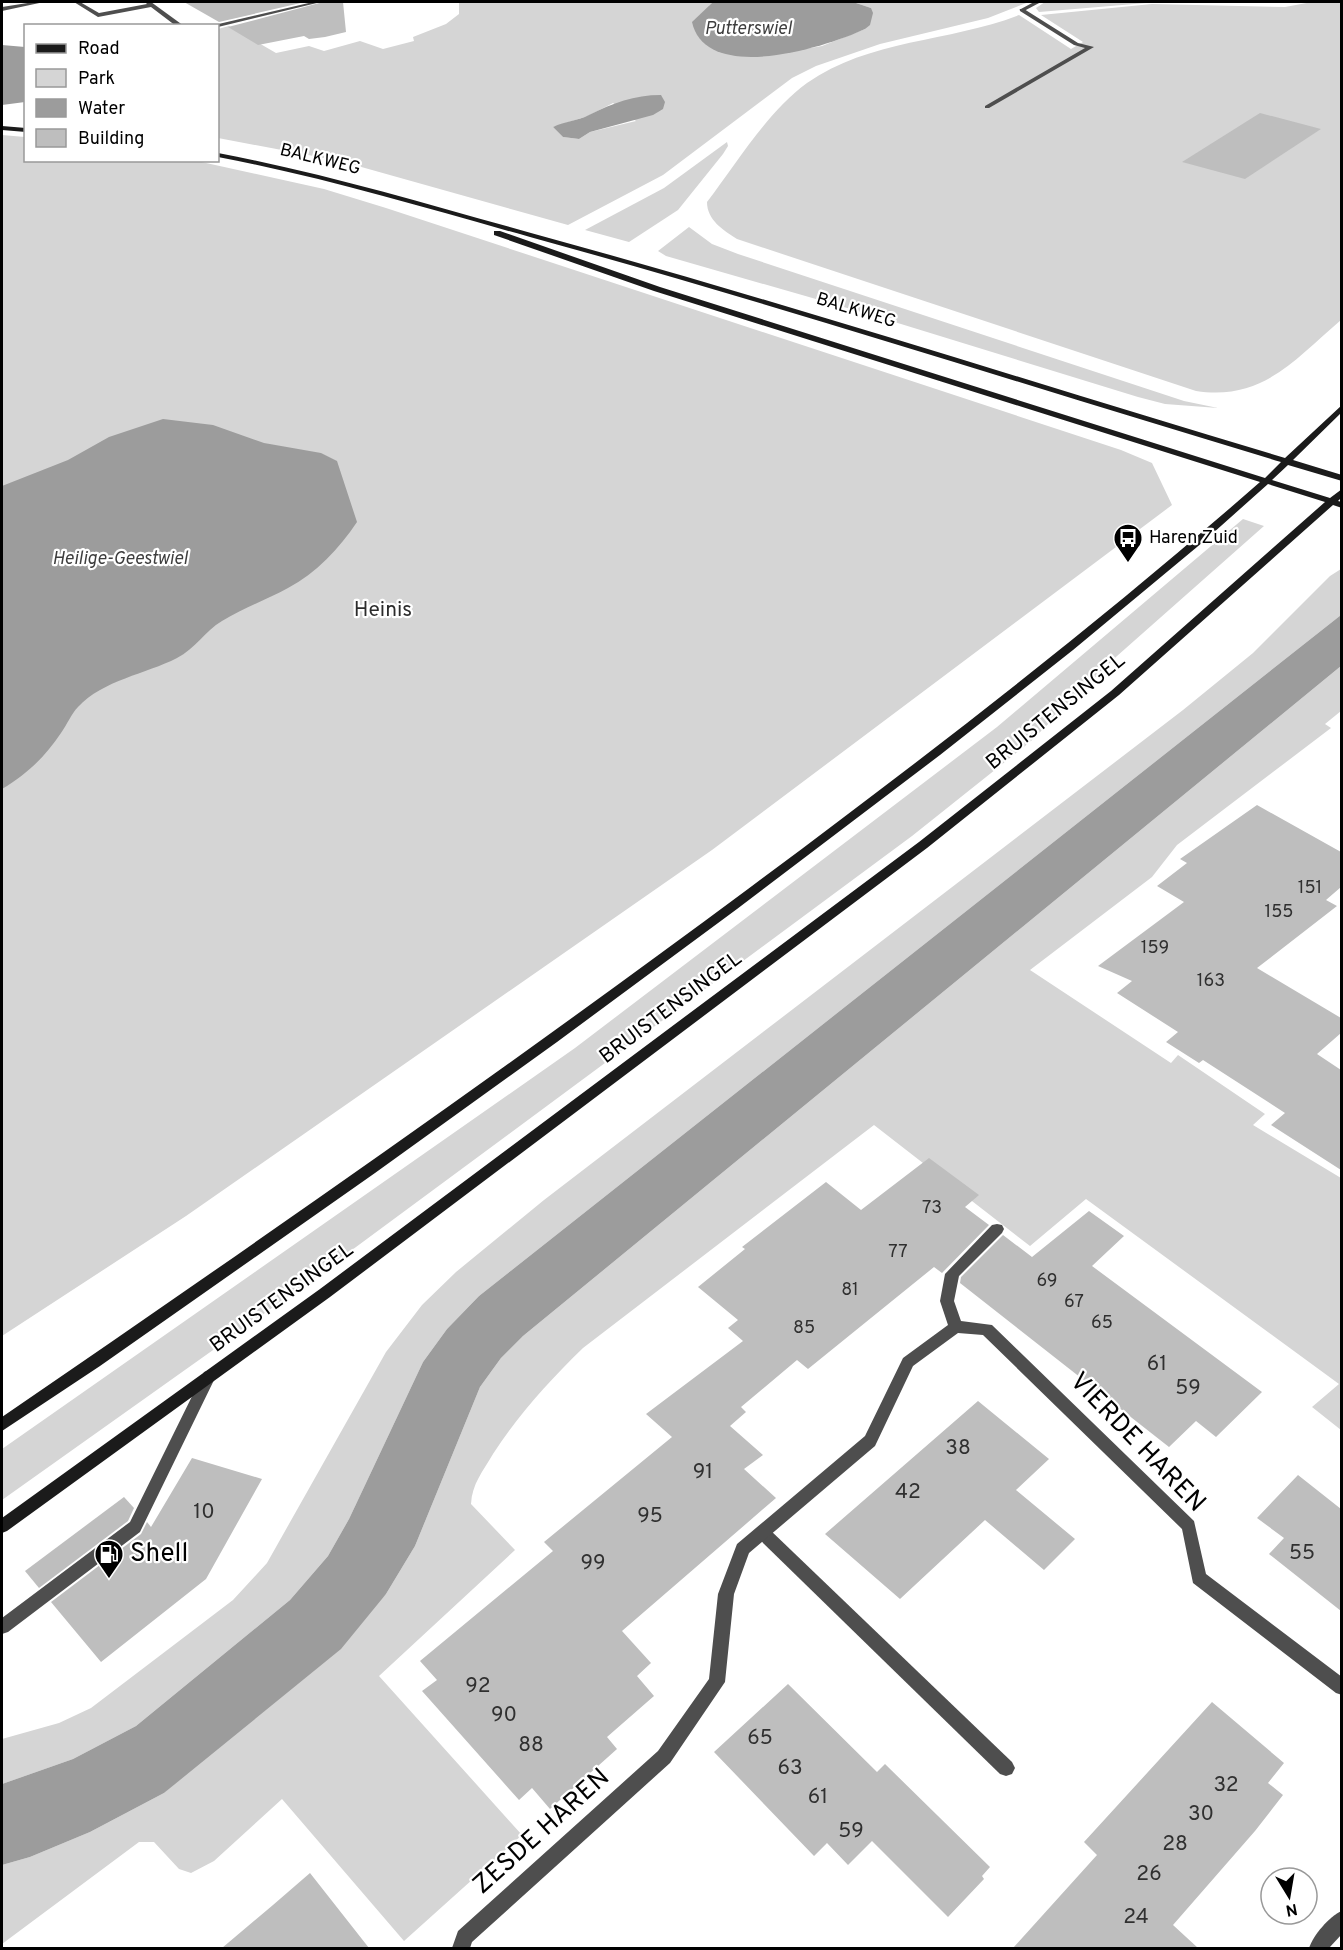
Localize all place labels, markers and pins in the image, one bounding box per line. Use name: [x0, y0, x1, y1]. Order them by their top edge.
bus stop icon: Haren Zuid: [1112, 522, 1144, 564]
place label: Haren Zuid: [1149, 527, 1238, 550]
fuel station icon: Shell: [93, 1538, 125, 1580]
place label: Shell: [130, 1538, 188, 1571]

